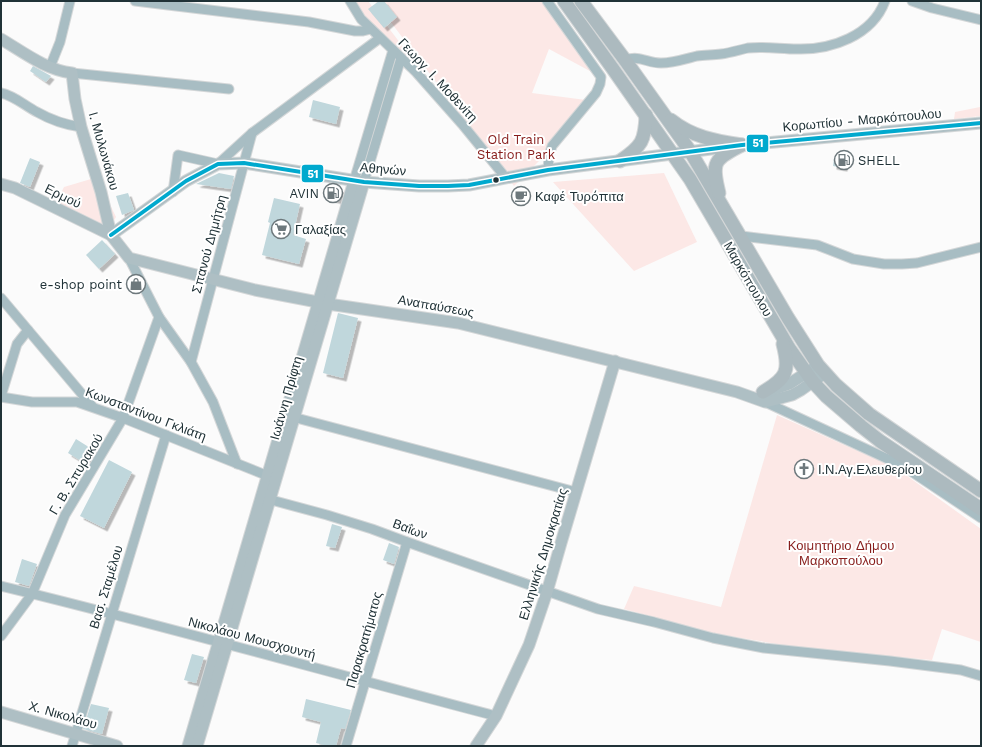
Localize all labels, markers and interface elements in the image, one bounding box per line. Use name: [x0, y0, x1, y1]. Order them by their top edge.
street label: Γεωργ. Ι. Μοθενίτη: [395, 35, 481, 125]
street label: Κορωπίου - Μαρκόπουλου: [782, 106, 942, 134]
street label: Ι. Μυλωνάκου: [86, 110, 122, 192]
park label: Old Train Station Park: [477, 132, 556, 162]
line badge: 51: [746, 134, 769, 153]
text: 51: [752, 137, 764, 150]
fuel station icon: SHELL: [833, 149, 855, 171]
place label: SHELL: [858, 153, 900, 168]
street label: Αθηνών: [359, 160, 407, 178]
line badge: 51: [301, 164, 324, 183]
text: 51: [307, 168, 319, 181]
unlabelled marker: [491, 175, 501, 185]
street label: Ερμού: [42, 181, 84, 211]
fuel station icon: AVIN: [322, 182, 344, 204]
cafe icon: Καφέ Τυρóπιτα: [510, 185, 532, 207]
place label: AVIN: [289, 186, 319, 201]
place label: Καφέ Τυρóπιτα: [535, 189, 624, 204]
street label: Σπανού Δημήτρη: [189, 193, 229, 295]
supermarket icon: Γαλαξίας: [270, 218, 292, 240]
place label: Γαλαξίας: [295, 222, 346, 237]
street label: Μαρκόπουλου: [721, 239, 775, 319]
shop icon: e-shop point: [125, 273, 147, 295]
place label: e-shop point: [40, 277, 123, 292]
street label: Αναπαύσεως: [397, 292, 475, 320]
street label: Ιωάννη Πρίφτη: [267, 354, 305, 442]
street label: Κωνσταντίνου Γκλιάτη: [83, 384, 209, 444]
street label: Γ. Β. Σπυρακού: [46, 431, 106, 517]
church icon: Ι.Ν.Αγ.Ελευθερίου: [793, 458, 815, 480]
place label: Ι.Ν.Αγ.Ελευθερίου: [818, 462, 922, 477]
street label: Ελληνικής Δημοκρατίας: [516, 486, 570, 622]
street label: Βαΐων: [391, 516, 429, 542]
park label: Κοιμητήριο Δήμου Μαρκοπούλου: [788, 538, 894, 568]
street label: Βασ. Σταμέλου: [86, 543, 126, 631]
street label: Παρακρατήματος: [343, 590, 385, 690]
street label: Νικολάου Μουσχουντή: [187, 614, 317, 662]
street label: Χ. Νικολάου: [27, 698, 99, 732]

